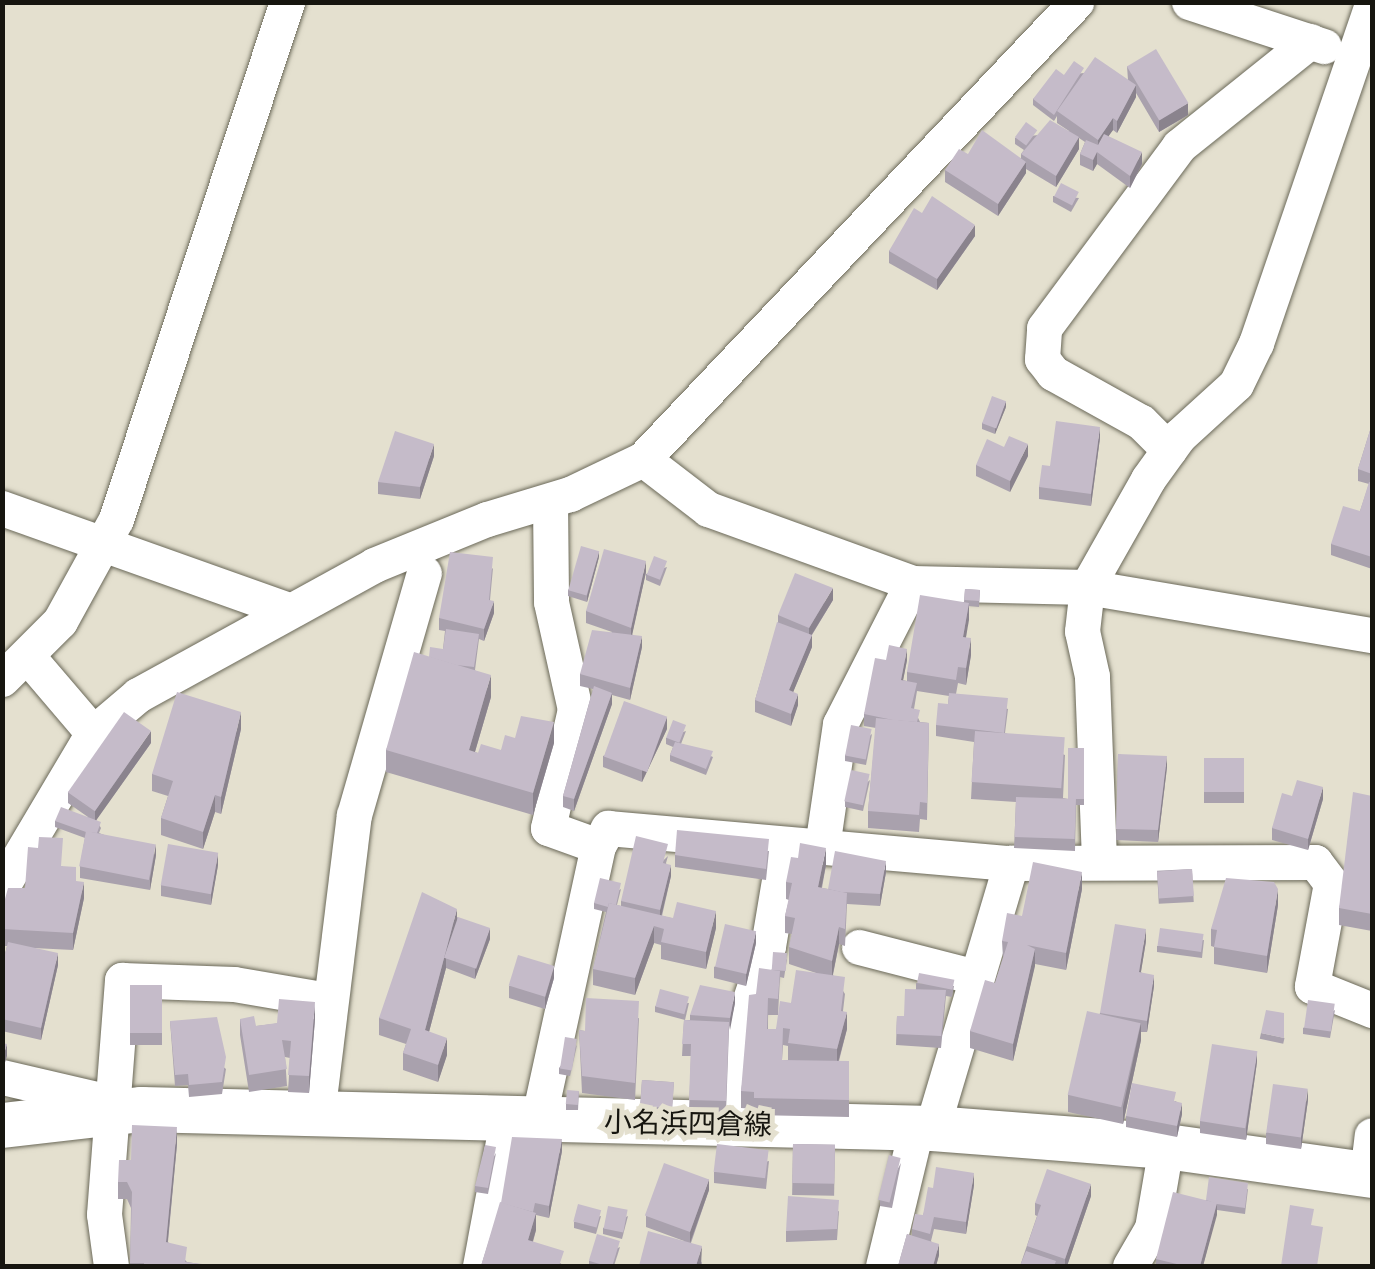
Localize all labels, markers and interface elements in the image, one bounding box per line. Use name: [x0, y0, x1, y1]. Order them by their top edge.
street label: 小名浜四倉線: [604, 1106, 772, 1142]

